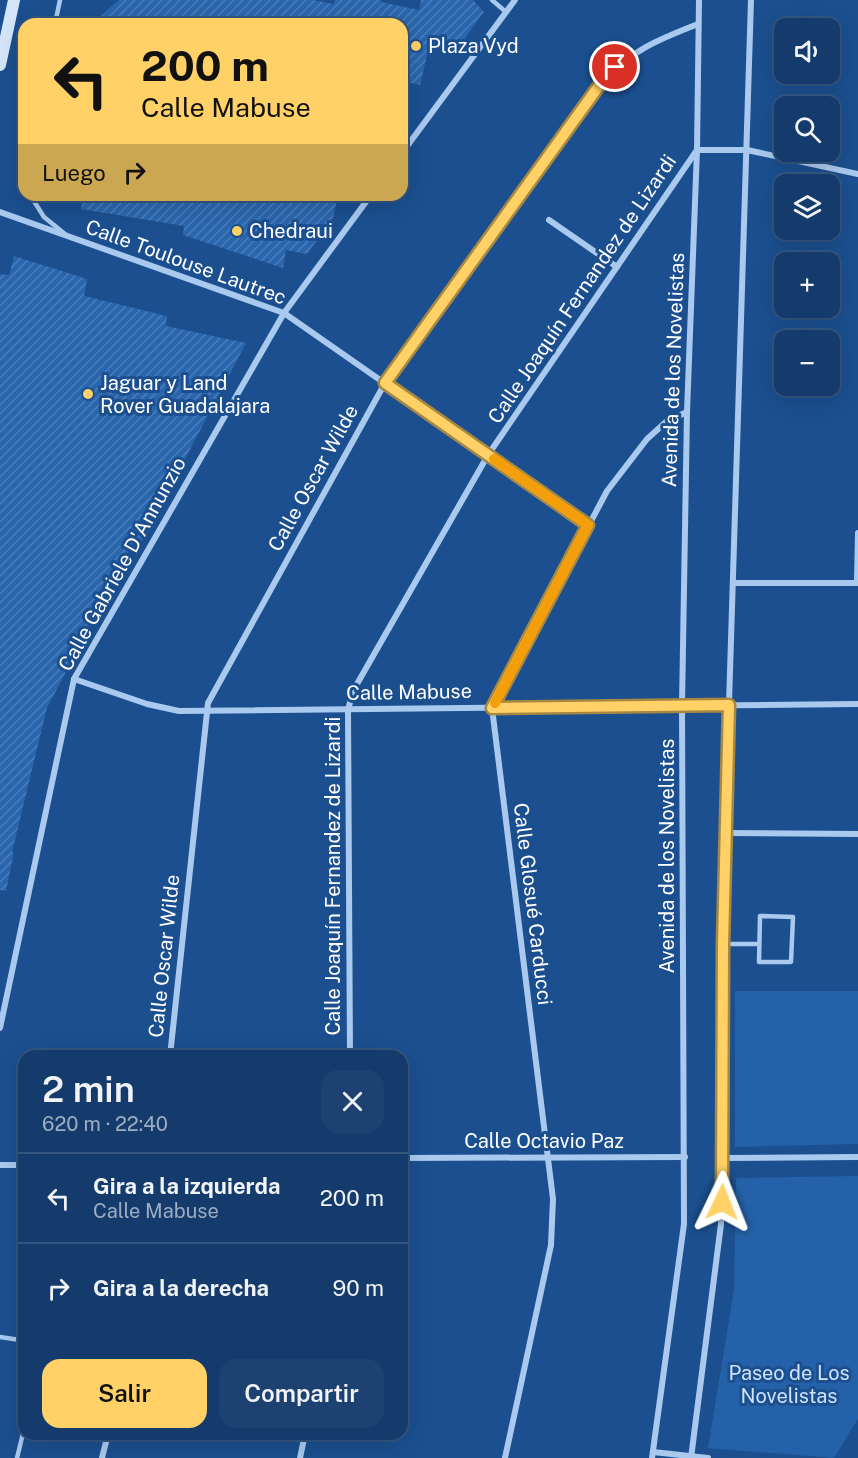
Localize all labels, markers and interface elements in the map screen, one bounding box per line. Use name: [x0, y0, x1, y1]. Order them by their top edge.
map controls: [774, 18, 840, 396]
button: sound: [774, 18, 840, 84]
place label: Plaza Vyd: [428, 34, 519, 58]
marker: Plaza Vyd: [409, 39, 423, 53]
text: 200 m: [141, 41, 269, 90]
pin: [589, 41, 640, 92]
icon: left: [42, 42, 120, 120]
icon: arrive: [598, 50, 631, 83]
text: Calle Mabuse: [141, 91, 311, 123]
button: search: [774, 96, 840, 162]
street label: Calle Joaquín Fernandez de Lizardi: [483, 150, 681, 428]
icon: right: [118, 156, 151, 189]
text: Luego: [42, 160, 106, 186]
button: layers: [774, 174, 840, 240]
street label: Calle Toulouse Lautrec: [82, 215, 290, 309]
place label: Chedraui: [249, 219, 333, 243]
marker: Chedraui: [230, 224, 244, 238]
street label: Avenida de los Novelistas: [657, 252, 689, 488]
button: +: [774, 252, 840, 318]
button: −: [774, 330, 840, 396]
place label: Jaguar y Land Rover Guadalajara: [100, 371, 270, 418]
marker: Jaguar y Land Rover Guadalajara: [81, 387, 95, 401]
street label: Calle Oscar Wilde: [263, 401, 363, 555]
street label: Calle Gabriele D'Annunzio: [53, 453, 191, 675]
street label: Calle Mabuse: [346, 679, 472, 705]
street label: Calle Joaquín Fernandez de Lizardi: [321, 716, 345, 1036]
street label: Avenida de los Novelistas: [655, 739, 679, 973]
street label: Calle Glosué Carducci: [509, 801, 557, 1007]
street label: Calle Oscar Wilde: [144, 873, 184, 1039]
text: 2 min: [42, 1068, 135, 1110]
button: close: [321, 1070, 384, 1133]
text: 620 m · 22:40: [42, 1112, 168, 1136]
street label: Calle Octavio Paz: [464, 1129, 624, 1153]
position arrow: [690, 1170, 754, 1234]
text: Gira a la izquierda: [93, 1173, 280, 1199]
icon: left: [42, 1182, 75, 1215]
text: 200 m: [320, 1185, 384, 1211]
text: Calle Mabuse: [93, 1199, 219, 1223]
icon: right: [42, 1272, 75, 1305]
text: Gira a la derecha: [93, 1275, 269, 1301]
text: 90 m: [333, 1275, 384, 1301]
button: Salir: [42, 1359, 207, 1428]
button: Compartir: [219, 1359, 384, 1428]
park label: Paseo de Los Novelistas: [728, 1361, 850, 1408]

